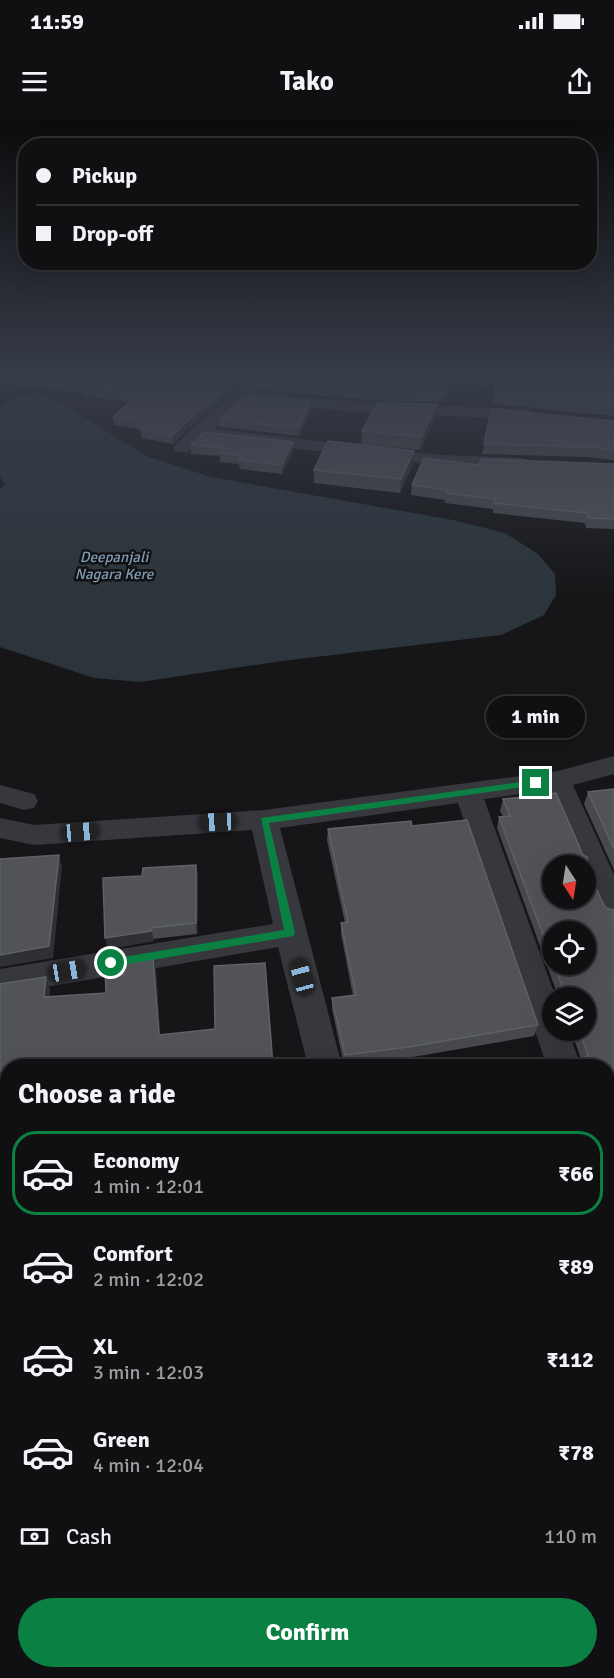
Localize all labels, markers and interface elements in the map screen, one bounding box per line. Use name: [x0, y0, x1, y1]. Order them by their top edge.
text: 11:59: [30, 8, 84, 35]
icon: menu: [18, 65, 51, 98]
text: Tako: [280, 65, 334, 98]
icon: share: [563, 65, 596, 98]
text: Pickup: [72, 162, 137, 189]
text: Drop-off: [72, 220, 153, 247]
water label: Deepanjali Nagara Kere: [75, 548, 155, 583]
callout: 1 min: [486, 696, 586, 738]
text: 1 min: [511, 704, 560, 729]
route end: [522, 769, 549, 796]
car: [200, 812, 236, 832]
car: [61, 821, 99, 843]
north arrow: [542, 855, 596, 909]
map controls: [542, 855, 596, 1041]
button: locate: [542, 921, 596, 975]
route start: [97, 949, 124, 976]
car: [289, 957, 315, 997]
car: [48, 959, 86, 983]
button: layers: [542, 987, 596, 1041]
text: Choose a ride: [18, 1078, 176, 1111]
icon: car: [21, 1146, 75, 1200]
text: Economy: [93, 1147, 179, 1174]
text: ₹66: [558, 1160, 594, 1187]
text: 1 min · 12:01: [93, 1174, 204, 1199]
icon: car: [21, 1239, 75, 1293]
text: Comfort: [93, 1240, 173, 1267]
text: ₹89: [558, 1253, 594, 1280]
text: 2 min · 12:02: [93, 1267, 204, 1292]
icon: car: [21, 1332, 75, 1386]
text: XL: [93, 1333, 118, 1360]
text: ₹112: [546, 1346, 594, 1373]
text: 3 min · 12:03: [93, 1360, 204, 1385]
icon: car: [21, 1425, 75, 1479]
text: Green: [93, 1426, 150, 1453]
text: ₹78: [558, 1439, 594, 1466]
text: 4 min · 12:04: [93, 1453, 204, 1478]
icon: cash: [18, 1520, 51, 1553]
text: Cash: [66, 1523, 112, 1550]
text: 110 m: [544, 1524, 597, 1549]
button: Confirm: [18, 1598, 597, 1667]

